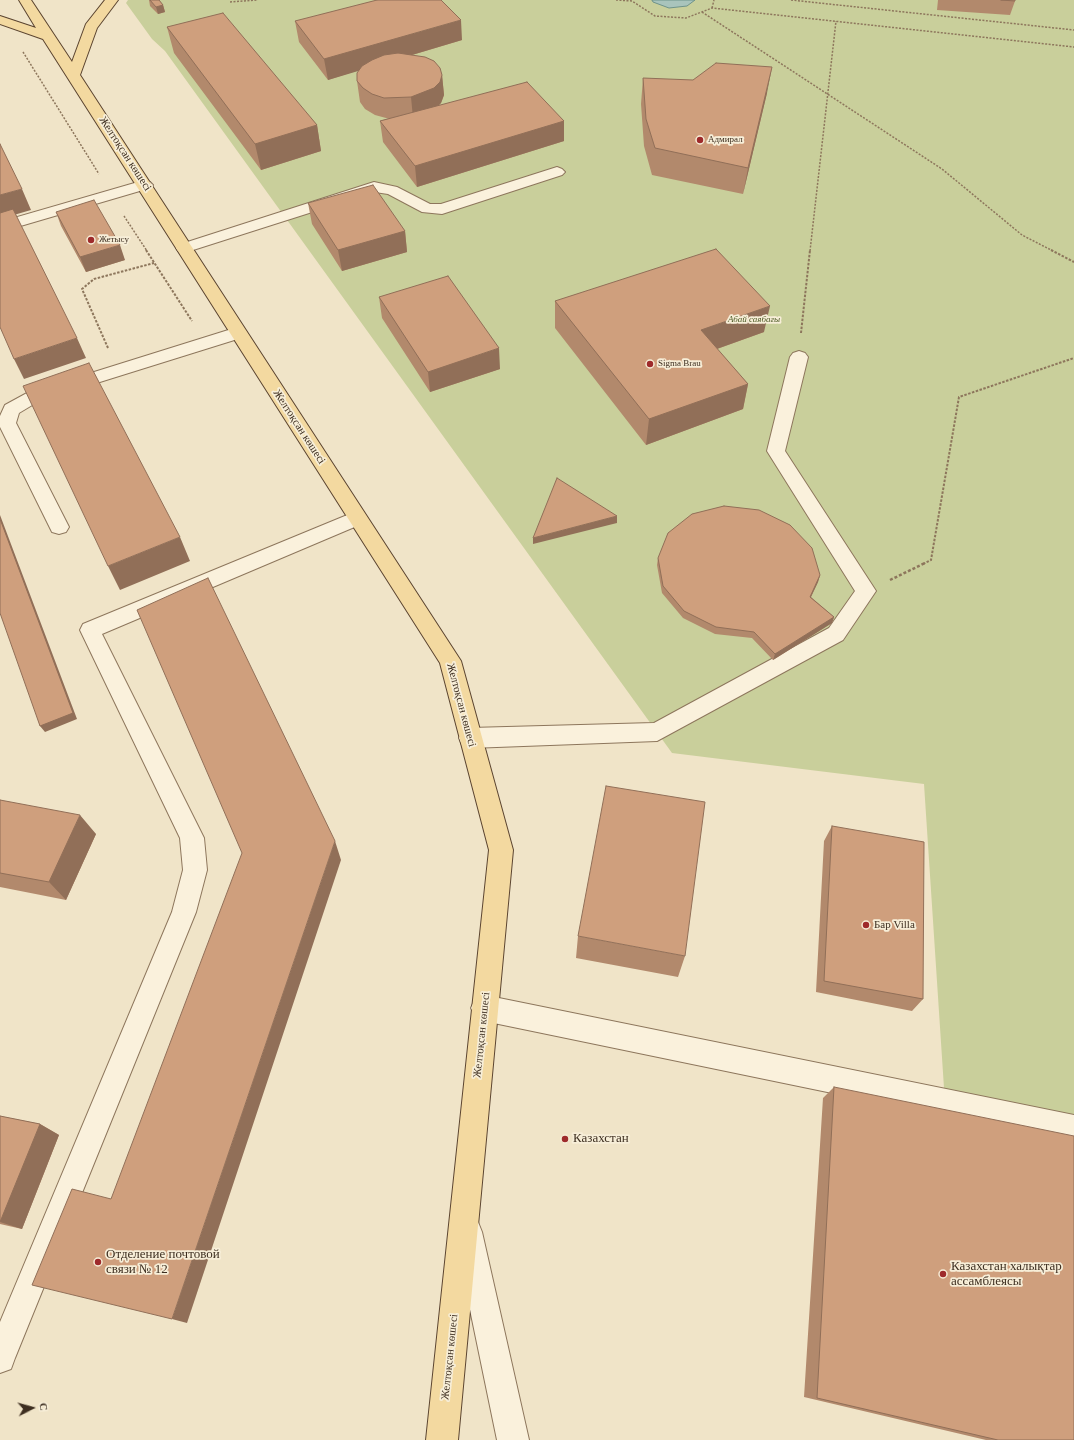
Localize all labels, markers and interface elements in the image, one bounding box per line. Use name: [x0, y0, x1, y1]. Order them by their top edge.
street label: Желтоқсан көшесі: [96, 114, 154, 194]
marker: Адмирал: [695, 135, 705, 145]
place label: Адмирал: [708, 135, 743, 145]
marker: Жетысу: [86, 235, 96, 245]
place label: Жетысу: [99, 235, 129, 245]
park label: Абай саябағы: [728, 315, 780, 325]
marker: Sigma Brau: [645, 359, 655, 369]
place label: Sigma Brau: [658, 359, 701, 369]
street label: Желтоқсан көшесі: [270, 387, 328, 467]
street label: Желтоқсан көшесі: [443, 662, 479, 748]
place label: Бар Villa: [874, 918, 915, 932]
marker: Бар Villa: [861, 920, 871, 930]
street label: Желтоқсан көшесі: [471, 991, 493, 1079]
place label: Казахстан: [573, 1131, 629, 1147]
marker: Казахстан: [560, 1134, 570, 1144]
place label: Отделение почтовой связи № 12: [106, 1247, 220, 1278]
marker: Отделение почтовой связи № 12: [93, 1257, 103, 1267]
place label: Казахстан халықтар ассамблеясы: [951, 1259, 1062, 1290]
marker: Казахстан халықтар ассамблеясы: [938, 1269, 948, 1279]
street label: Желтоқсан көшесі: [439, 1313, 461, 1401]
north arrow: [12, 1388, 52, 1428]
text: С: [38, 1402, 50, 1411]

